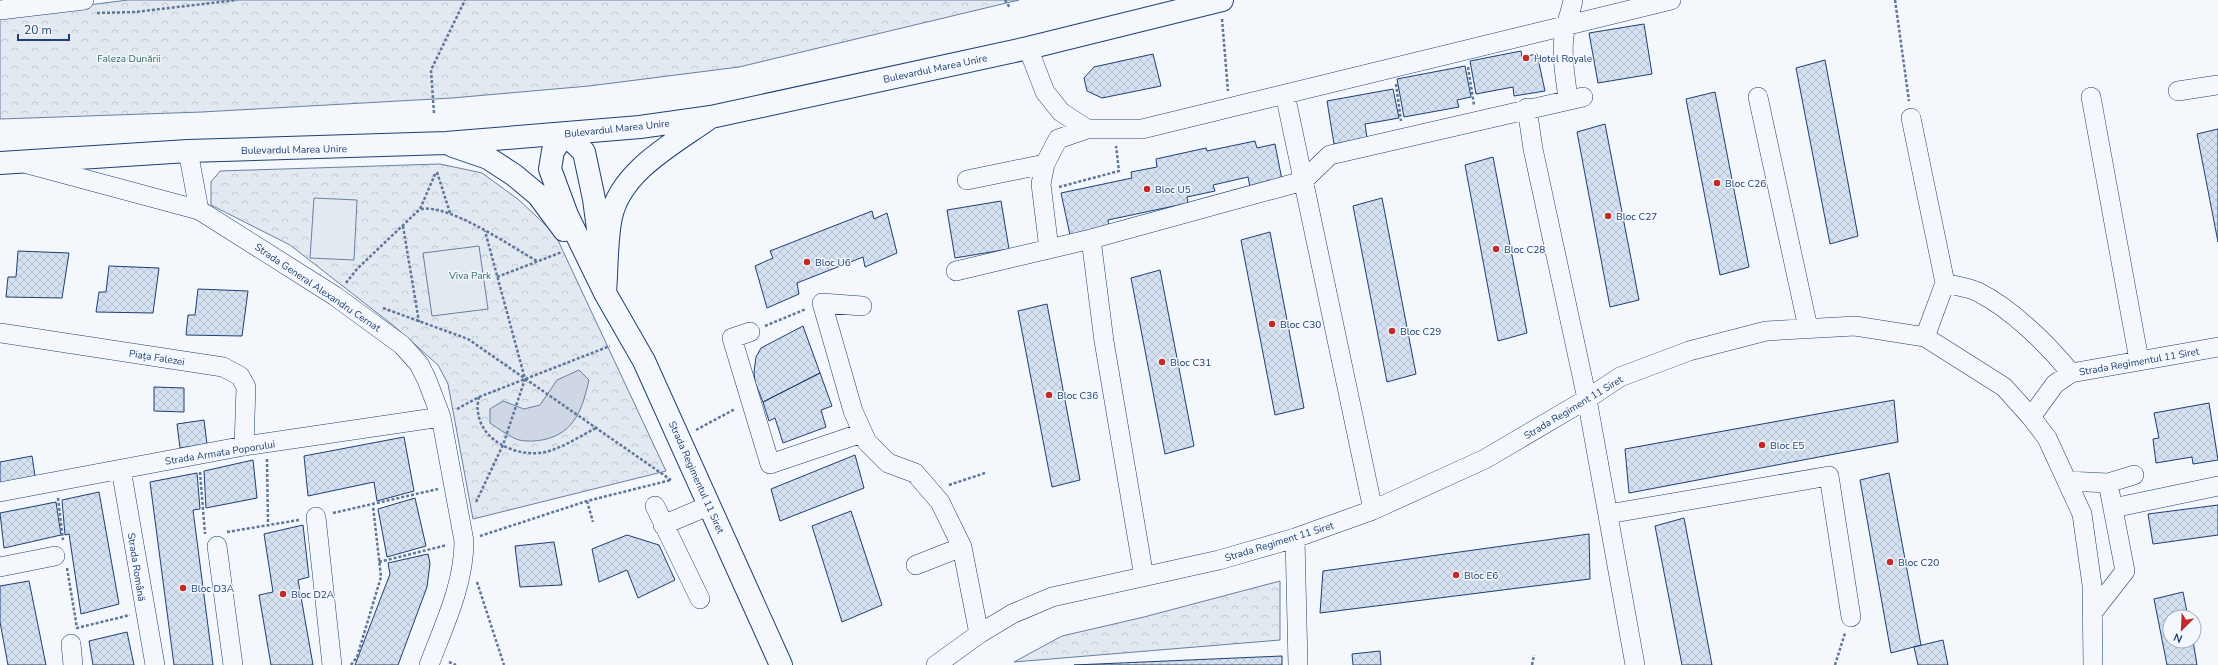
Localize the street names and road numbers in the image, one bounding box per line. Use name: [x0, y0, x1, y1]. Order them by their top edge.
street label: Bulevardul Marea Unire: [882, 51, 989, 87]
street label: Bulevardul Marea Unire: [564, 116, 671, 141]
street label: Bulevardul Marea Unire: [241, 142, 347, 158]
street label: Strada General Alexandru Cernat: [252, 240, 384, 336]
street label: Strada Regimentul 11 Siret: [2078, 344, 2201, 379]
street label: Piața Falezei: [128, 347, 186, 369]
street label: Strada Regiment 11 Siret: [1521, 372, 1626, 443]
street label: Strada Regimentul 11 Siret: [665, 419, 727, 536]
street label: Strada Armata Poporului: [164, 437, 276, 469]
street label: Strada Regiment 11 Siret: [1223, 519, 1336, 565]
street label: Strada Română: [124, 532, 148, 602]

